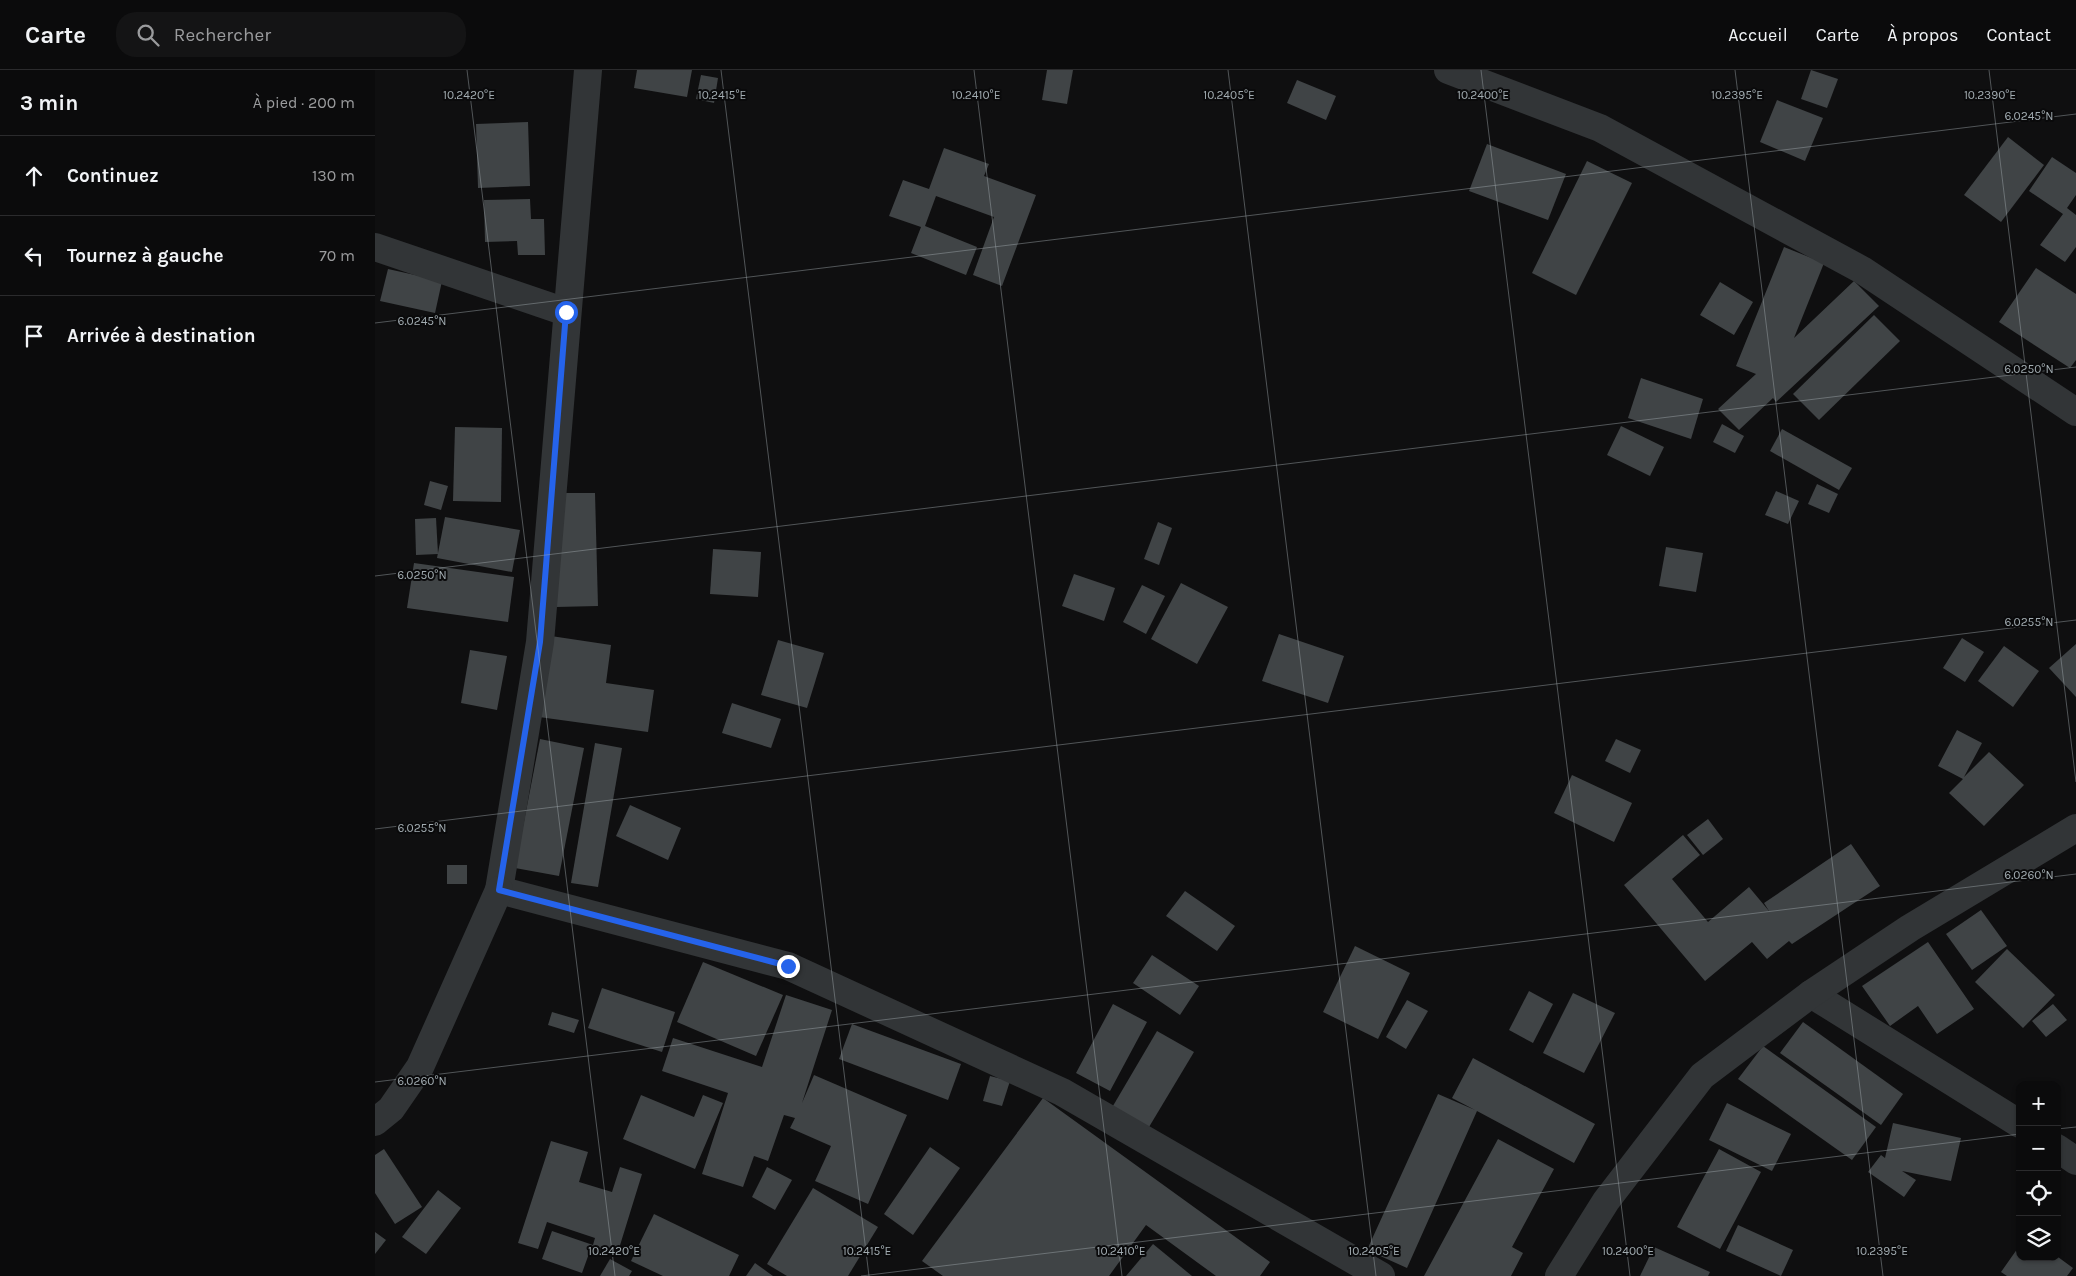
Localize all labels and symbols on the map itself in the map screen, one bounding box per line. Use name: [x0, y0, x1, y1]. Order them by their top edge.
text: 10.2420°E: [443, 88, 495, 102]
text: 10.2415°E: [698, 88, 746, 102]
text: 10.2410°E: [952, 88, 1000, 102]
text: 10.2405°E: [1203, 88, 1255, 102]
text: 10.2400°E: [1457, 88, 1509, 102]
text: 10.2395°E: [1711, 88, 1763, 102]
text: 10.2390°E: [1964, 88, 2016, 102]
text: 6.0245°N: [2005, 109, 2053, 123]
route start: [555, 301, 578, 324]
text: 6.0245°N: [398, 314, 446, 328]
text: 6.0250°N: [2004, 362, 2054, 376]
text: 6.0250°N: [397, 568, 447, 582]
text: 6.0255°N: [2005, 615, 2053, 629]
text: 6.0255°N: [398, 821, 446, 835]
text: 6.0260°N: [2004, 868, 2054, 882]
route end: [777, 955, 800, 978]
text: 6.0260°N: [397, 1074, 447, 1088]
text: 10.2420°E: [588, 1244, 640, 1258]
text: 10.2415°E: [843, 1244, 891, 1258]
text: 10.2410°E: [1097, 1244, 1145, 1258]
text: 10.2405°E: [1348, 1244, 1400, 1258]
text: 10.2400°E: [1602, 1244, 1654, 1258]
text: 10.2395°E: [1856, 1244, 1908, 1258]

